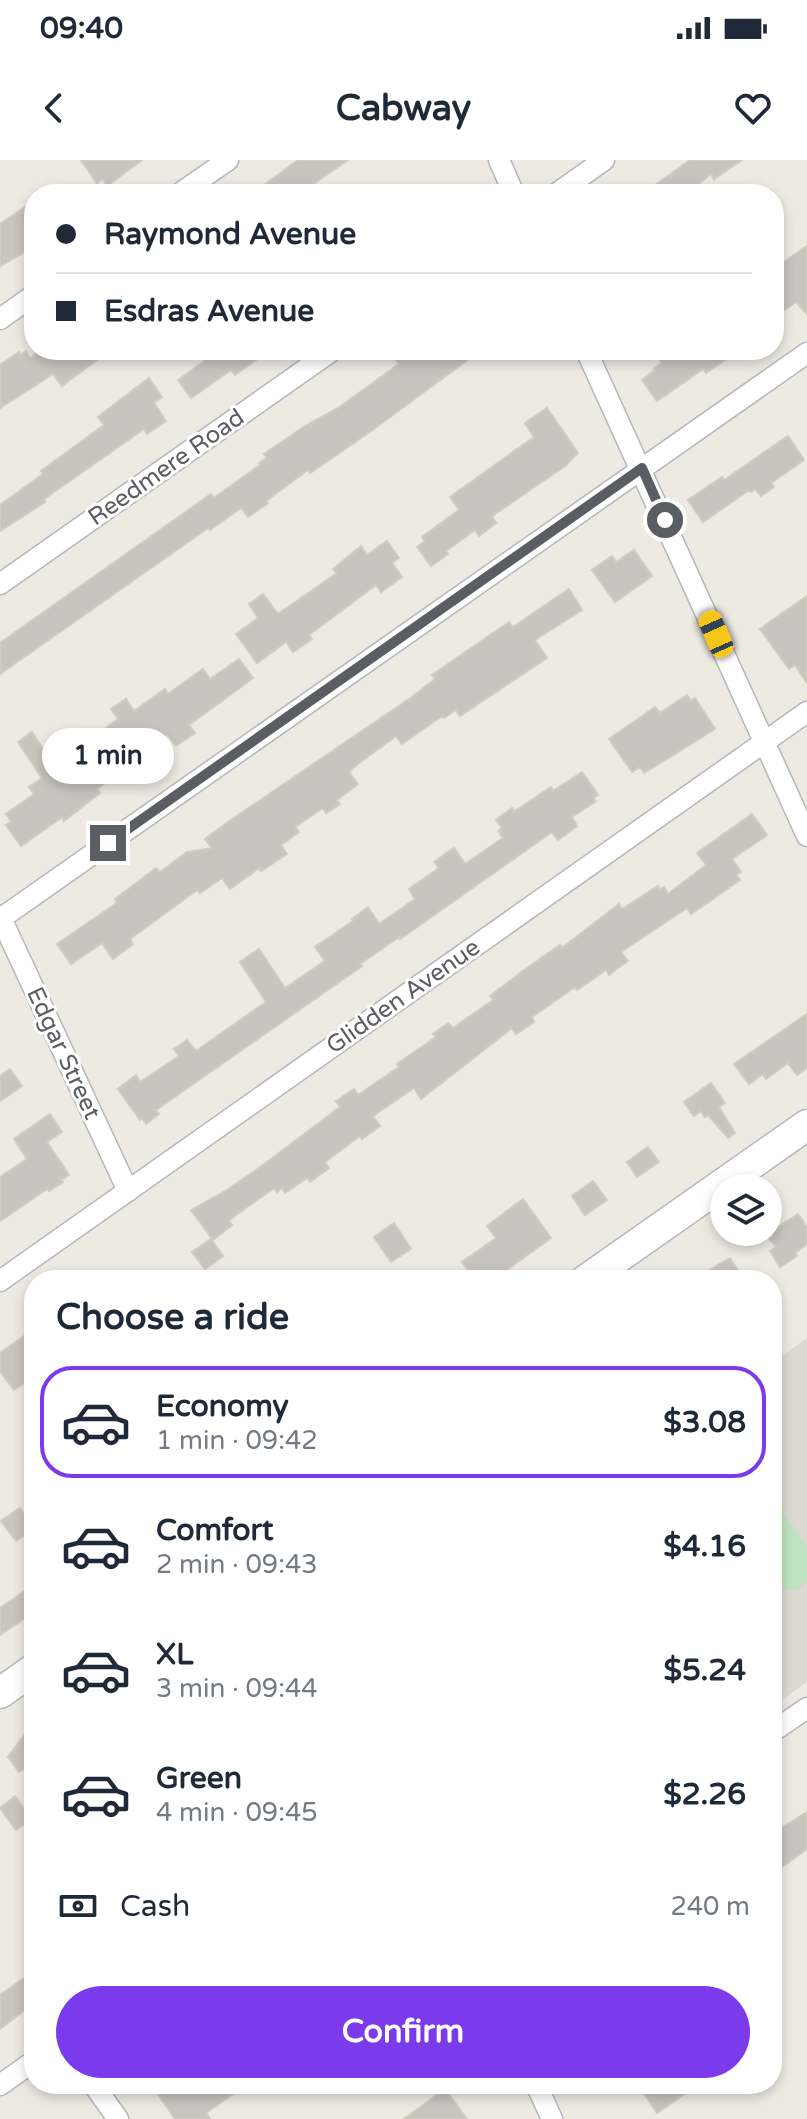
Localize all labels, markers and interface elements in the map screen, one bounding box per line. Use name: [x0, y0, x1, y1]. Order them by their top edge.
text: 09:40: [40, 10, 123, 47]
icon: back: [32, 86, 76, 130]
icon: heart: [731, 86, 775, 130]
text: Cabway: [336, 87, 471, 130]
text: Raymond Avenue: [104, 216, 356, 253]
text: Esdras Avenue: [104, 293, 314, 330]
street label: Reedmere Road: [83, 403, 250, 532]
route start: [647, 502, 683, 538]
car: [695, 607, 737, 661]
callout: 1 min: [42, 727, 174, 783]
text: 1 min: [73, 740, 143, 771]
route end: [90, 825, 126, 861]
street label: Glidden Avenue: [321, 933, 486, 1060]
street label: Edgar Street: [20, 982, 107, 1124]
map controls: [710, 1174, 782, 1246]
button: layers: [710, 1174, 782, 1246]
text: Choose a ride: [56, 1296, 289, 1339]
icon: car: [60, 1386, 132, 1458]
text: Economy: [156, 1388, 289, 1425]
text: $3.08: [663, 1404, 746, 1441]
text: 1 min · 09:42: [156, 1425, 318, 1456]
icon: car: [60, 1510, 132, 1582]
text: Comfort: [156, 1512, 274, 1549]
text: $4.16: [663, 1528, 746, 1565]
text: 2 min · 09:43: [156, 1549, 318, 1580]
icon: car: [60, 1634, 132, 1706]
text: XL: [156, 1636, 193, 1673]
text: $5.24: [664, 1652, 746, 1689]
text: 3 min · 09:44: [156, 1673, 318, 1704]
icon: car: [60, 1758, 132, 1830]
text: Green: [156, 1760, 242, 1797]
text: $2.26: [663, 1776, 746, 1813]
text: 4 min · 09:45: [156, 1797, 318, 1828]
icon: cash: [56, 1884, 100, 1928]
text: Cash: [120, 1888, 190, 1925]
text: 240 m: [670, 1891, 750, 1922]
button: Confirm: [56, 1986, 750, 2078]

